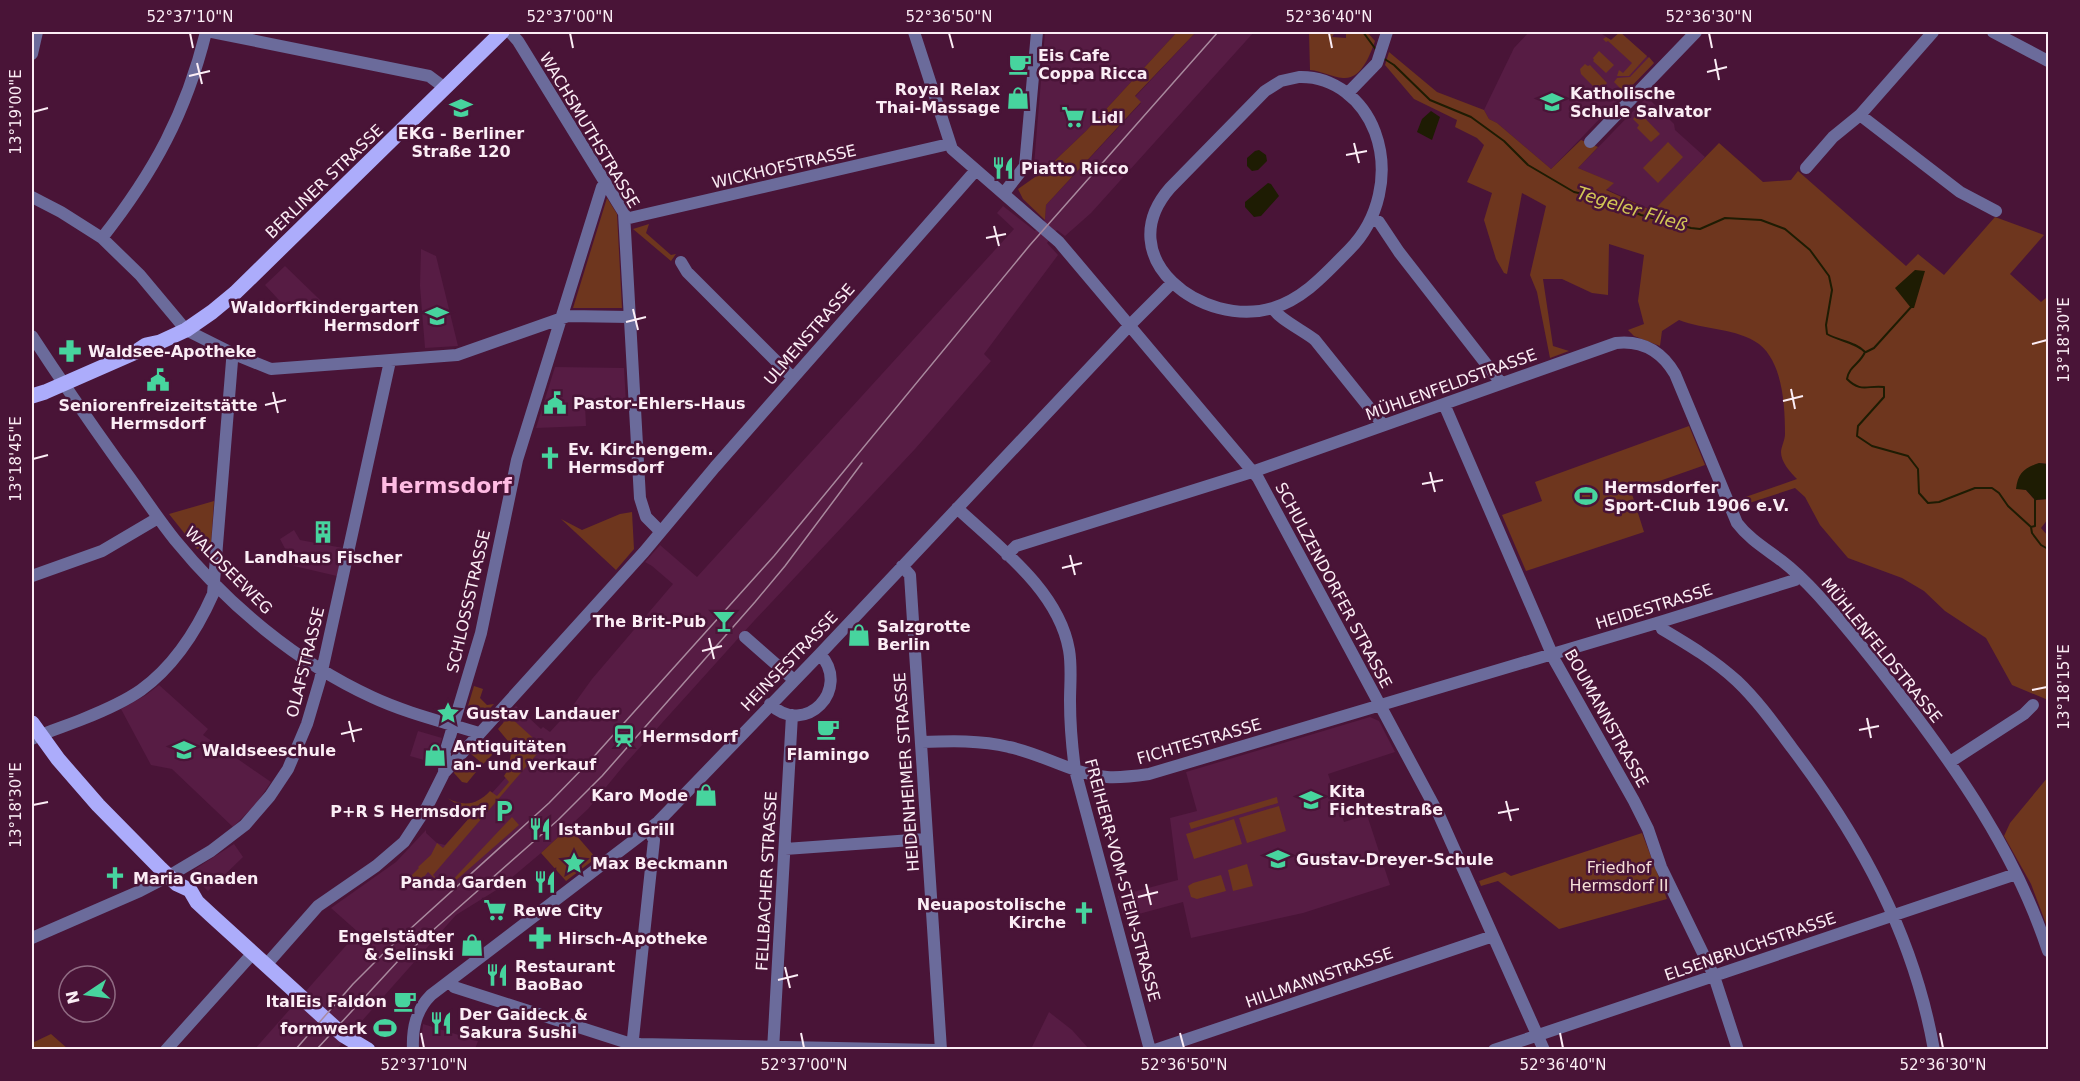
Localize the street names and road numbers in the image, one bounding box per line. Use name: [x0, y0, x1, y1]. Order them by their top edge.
street label: WACHSMUTHSTRASSE: [536, 49, 644, 211]
street label: BERLINER STRASSE: [262, 120, 387, 242]
street label: WICKHOFSTRASSE: [710, 141, 858, 192]
street label: ULMENSTRASSE: [760, 280, 859, 389]
street label: MÜHLENFELDSTRASSE: [1363, 345, 1539, 424]
street label: SCHULZENDORFER STRASSE: [1271, 479, 1396, 691]
street label: WALDSEEWEG: [181, 523, 276, 618]
street label: SCHLOSSSTRASSE: [443, 528, 494, 675]
street label: MÜHLENFELDSTRASSE: [1817, 574, 1946, 727]
street label: HEIDESTRASSE: [1593, 580, 1715, 633]
street label: OLAFSTRASSE: [283, 605, 328, 719]
street label: HEINSESTRASSE: [737, 608, 842, 715]
street label: BOUMANNSTRASSE: [1561, 646, 1653, 791]
street label: HEIDENHEIMER STRASSE: [890, 672, 923, 872]
street label: FICHTESTRASSE: [1135, 715, 1264, 768]
street label: FREIHERR-VOM-STEIN-STRASSE: [1081, 757, 1164, 1004]
street label: FELLBACHER STRASSE: [752, 791, 781, 971]
street label: ELSENBRUCHSTRASSE: [1662, 908, 1838, 985]
street label: HILLMANNSTRASSE: [1243, 943, 1396, 1012]

